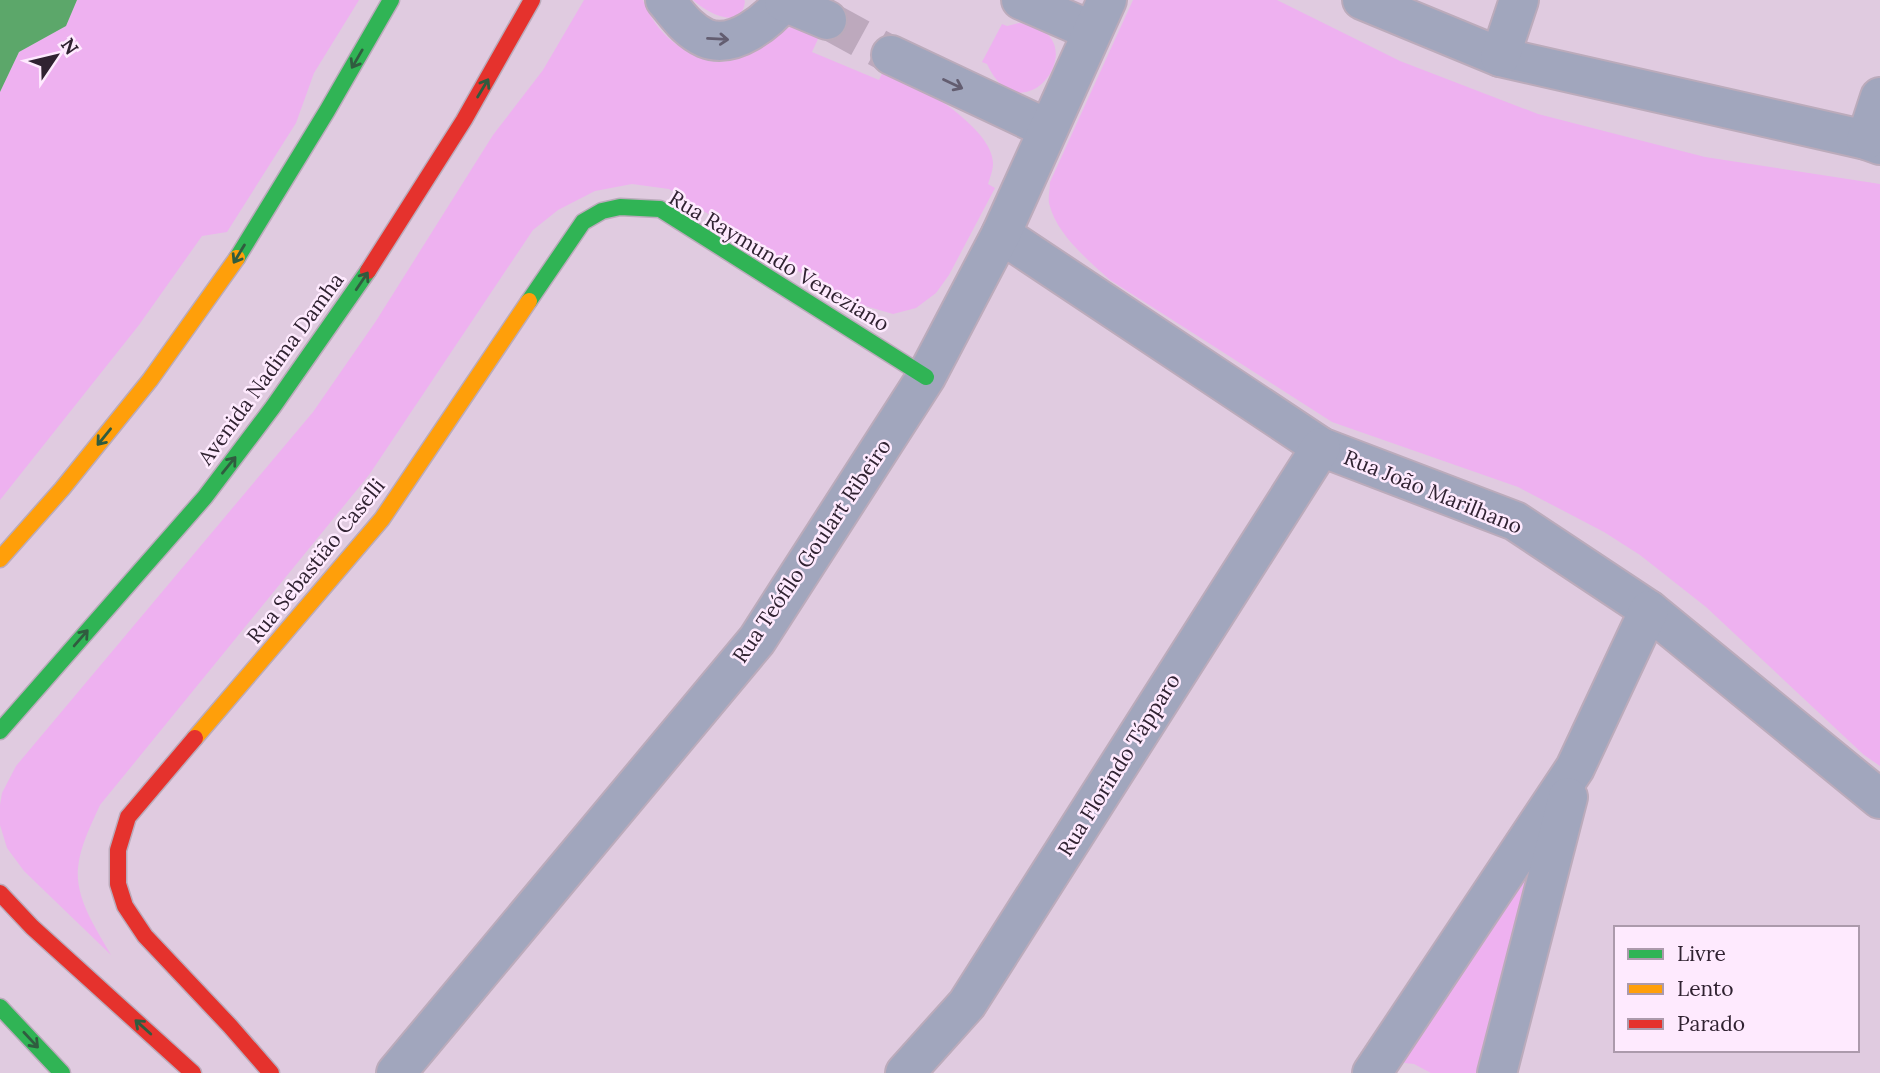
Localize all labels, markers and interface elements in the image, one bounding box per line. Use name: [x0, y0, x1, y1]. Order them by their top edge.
north arrow: [21, 21, 91, 91]
one-way arrow: [706, 32, 729, 45]
text: N: [56, 33, 84, 59]
one-way arrow: [350, 49, 364, 69]
one-way arrow: [476, 78, 490, 98]
one-way arrow: [942, 78, 963, 91]
street label: Rua Raymundo Veneziano: [664, 184, 894, 337]
one-way arrow: [232, 243, 246, 263]
street label: Avenida Nadima Damha: [191, 267, 350, 471]
one-way arrow: [355, 272, 369, 291]
one-way arrow: [97, 427, 112, 445]
street label: Rua Teófilo Goulart Ribeiro: [726, 433, 897, 668]
street label: Rua João Marilhano: [1340, 443, 1526, 540]
one-way arrow: [221, 456, 236, 475]
street label: Rua Sebastião Caselli: [241, 473, 391, 649]
one-way arrow: [73, 630, 90, 647]
street label: Rua Florindo Tápparo: [1051, 668, 1186, 861]
legend: [1614, 926, 1859, 1052]
text: Livre: [1677, 940, 1726, 967]
text: Lento: [1677, 975, 1734, 1002]
text: Parado: [1677, 1010, 1745, 1037]
one-way arrow: [134, 1019, 152, 1035]
one-way arrow: [23, 1031, 39, 1049]

